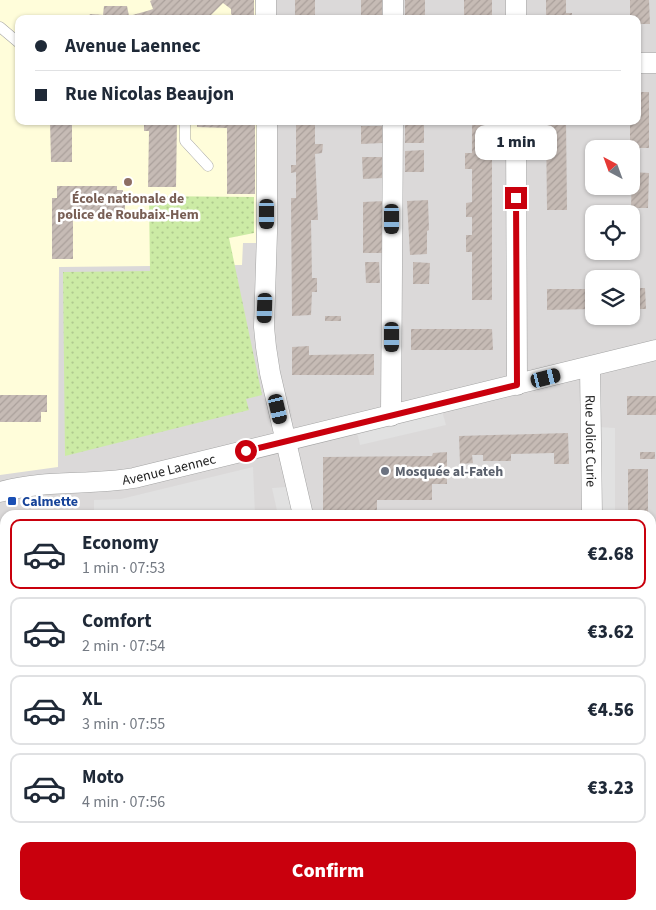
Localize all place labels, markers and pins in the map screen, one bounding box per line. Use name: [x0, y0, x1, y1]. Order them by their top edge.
marker: École nationale de police de Roubaix-Hem: [122, 176, 134, 188]
place label: École nationale de police de Roubaix-Hem: [57, 189, 199, 225]
place label: Mosquée al-Fateh: [395, 462, 503, 482]
marker: Mosquée al-Fateh: [379, 465, 391, 477]
place label: Calmette: [22, 492, 78, 512]
marker: Calmette: [6, 495, 18, 507]

